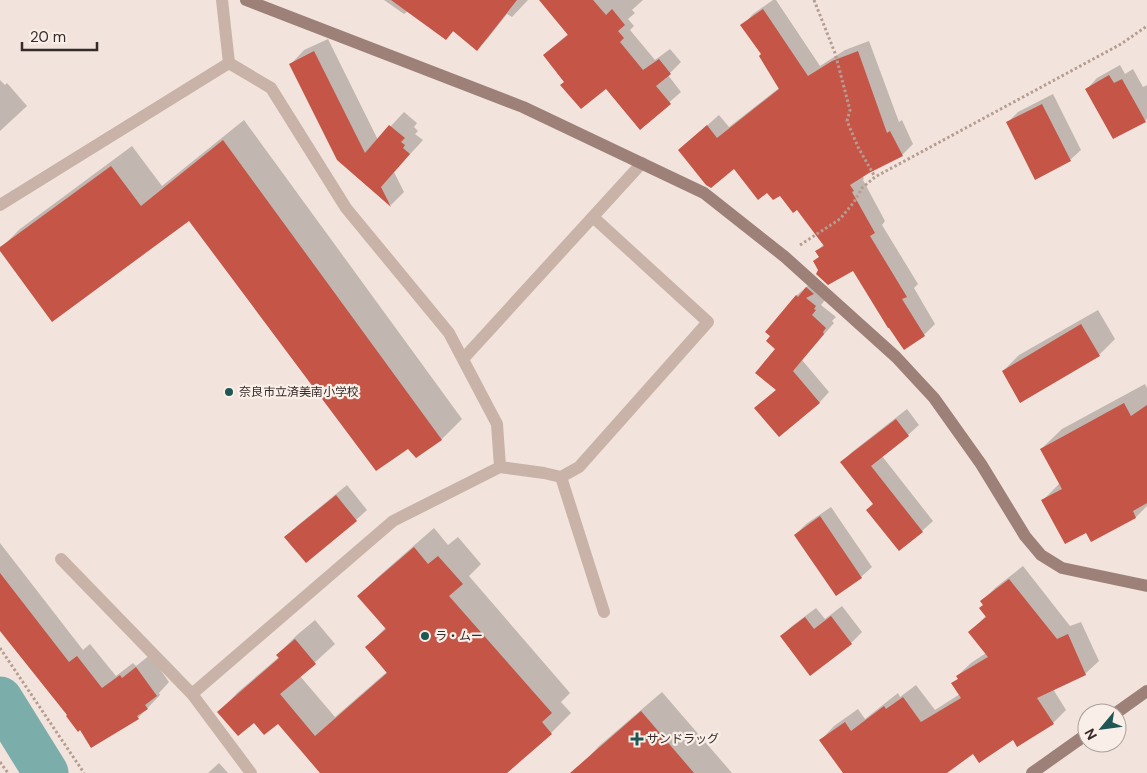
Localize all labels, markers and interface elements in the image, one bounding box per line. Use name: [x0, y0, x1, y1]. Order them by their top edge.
scale bar: [22, 20, 98, 52]
text: 20 m: [30, 27, 66, 47]
place label: 奈良市立済美南小学校: [239, 384, 359, 400]
marker: 奈良市立済美南小学校: [223, 386, 235, 398]
place label: ラ・ムー: [435, 628, 483, 644]
marker: ラ・ムー: [419, 630, 431, 642]
north arrow: [1077, 703, 1127, 753]
text: N: [1080, 725, 1101, 743]
place label: サンドラッグ: [647, 731, 719, 747]
marker: サンドラッグ: [631, 733, 643, 745]

